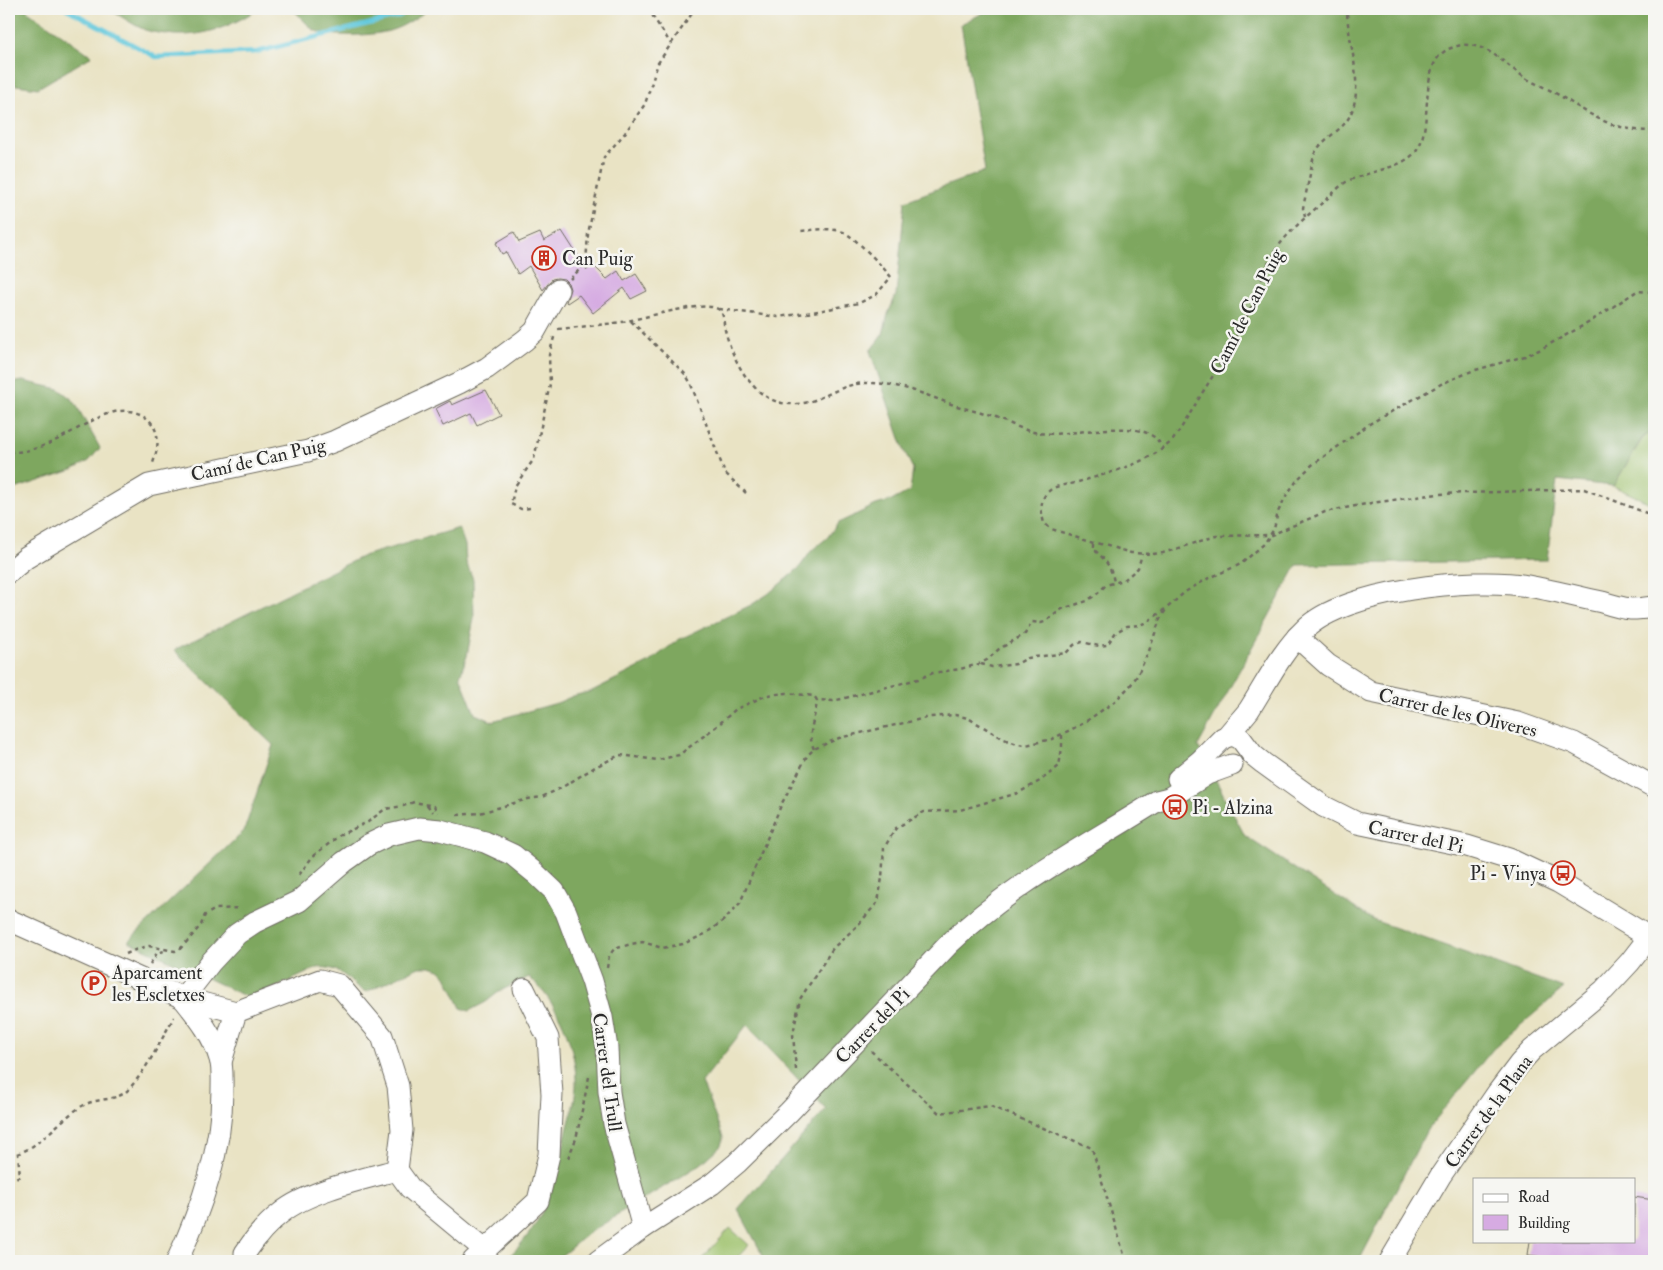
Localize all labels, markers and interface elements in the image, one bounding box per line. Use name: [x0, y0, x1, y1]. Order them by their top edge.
street label: Camí de Can Puig: [1205, 244, 1289, 378]
building icon: Can Puig: [531, 245, 557, 271]
place label: Can Puig: [562, 247, 633, 271]
street label: Camí de Can Puig: [189, 433, 329, 487]
street label: Carrer de les Oliveres: [1376, 683, 1539, 743]
bus stop icon: Pi - Alzina: [1162, 794, 1188, 820]
place label: Pi - Alzina: [1192, 796, 1273, 820]
street label: Carrer del Pi: [1366, 815, 1466, 859]
bus stop icon: Pi - Vinya: [1550, 860, 1576, 886]
place label: Pi - Vinya: [1470, 862, 1546, 886]
place label: Aparcament les Escletxes: [111, 961, 205, 1007]
parking icon: Aparcament les Escletxes: [81, 970, 107, 996]
street label: Carrer del Pi: [830, 982, 915, 1069]
street label: Carrer del Trull: [587, 1011, 627, 1133]
street label: Carrer de la Plana: [1440, 1050, 1538, 1173]
legend: [1473, 1178, 1636, 1242]
text: Road: [1518, 1188, 1550, 1207]
text: Building: [1518, 1214, 1570, 1233]

